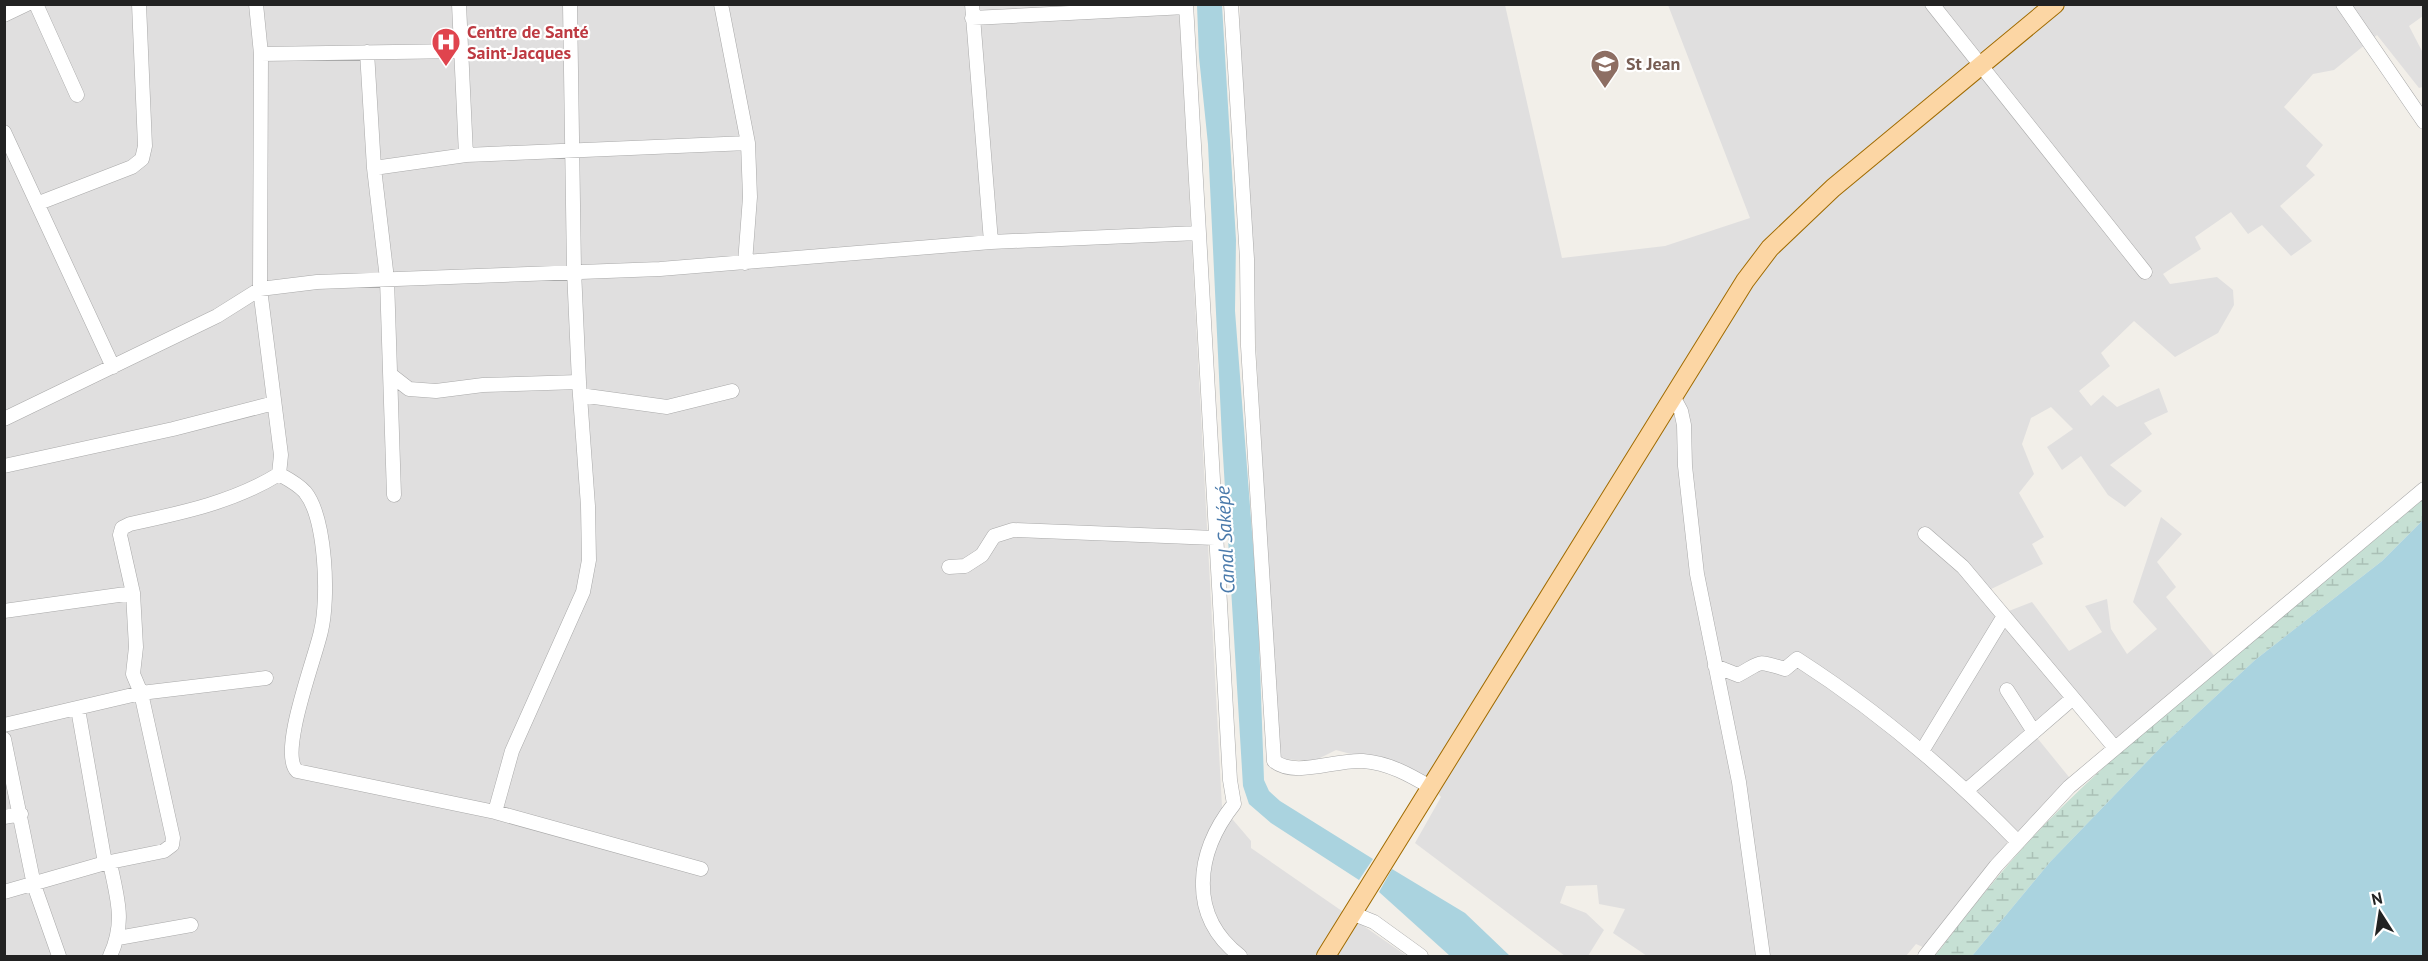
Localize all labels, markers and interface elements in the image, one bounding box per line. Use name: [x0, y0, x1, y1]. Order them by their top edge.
place label: Centre de Santé Saint-Jacques: [467, 20, 589, 64]
hospital icon: Centre de Santé Saint-Jacques: [430, 26, 462, 68]
school or university icon: St Jean: [1589, 48, 1621, 90]
place label: St Jean: [1626, 52, 1680, 75]
water label: Canal Saképé: [1209, 485, 1241, 594]
north arrow: [2350, 883, 2410, 943]
text: N: [2370, 887, 2384, 909]

